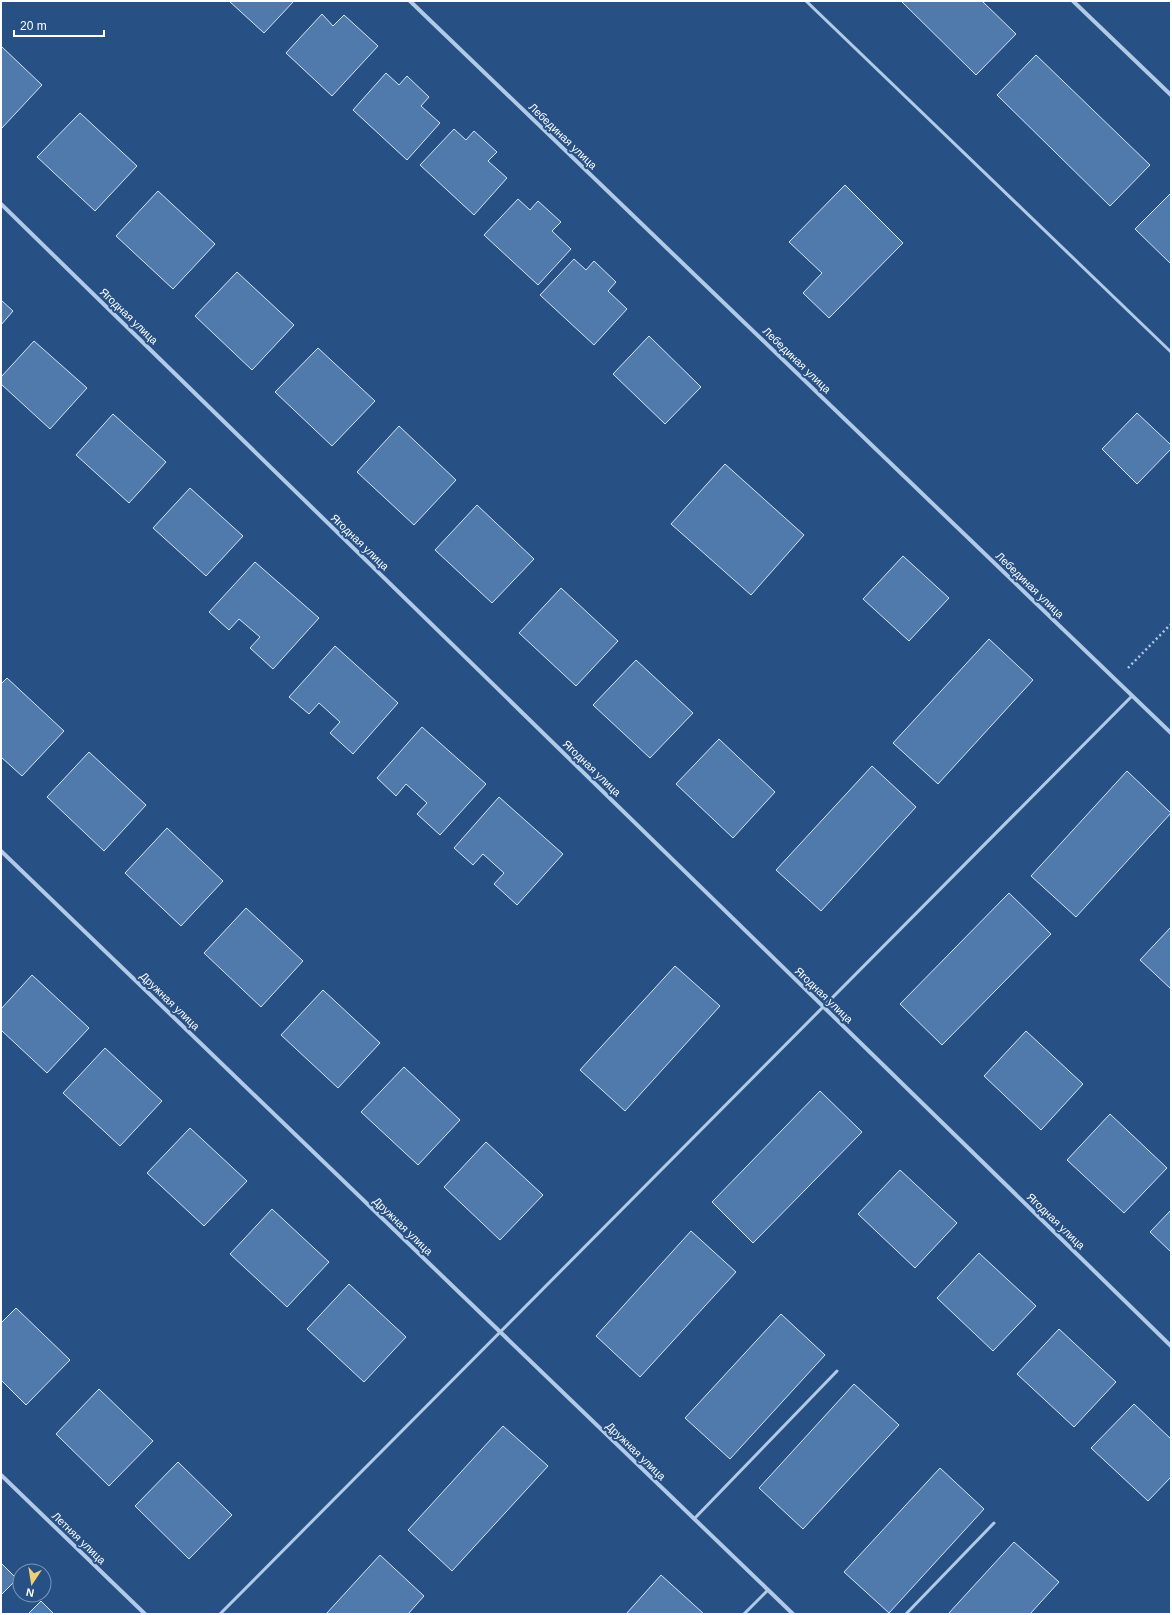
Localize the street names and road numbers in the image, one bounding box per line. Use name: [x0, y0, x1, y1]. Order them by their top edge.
street label: Лебединая улица: [527, 101, 600, 172]
street label: Ягодная улица: [98, 285, 161, 347]
street label: Лебединая улица: [761, 325, 834, 396]
street label: Ягодная улица: [329, 511, 392, 573]
street label: Лебединая улица: [994, 550, 1067, 621]
street label: Ягодная улица: [561, 737, 624, 799]
street label: Ягодная улица: [793, 964, 856, 1026]
street label: Дружная улица: [138, 970, 203, 1033]
street label: Ягодная улица: [1025, 1190, 1088, 1252]
street label: Дружная улица: [371, 1195, 436, 1258]
street label: Дружная улица: [604, 1420, 669, 1483]
street label: Летняя улица: [50, 1510, 109, 1567]

